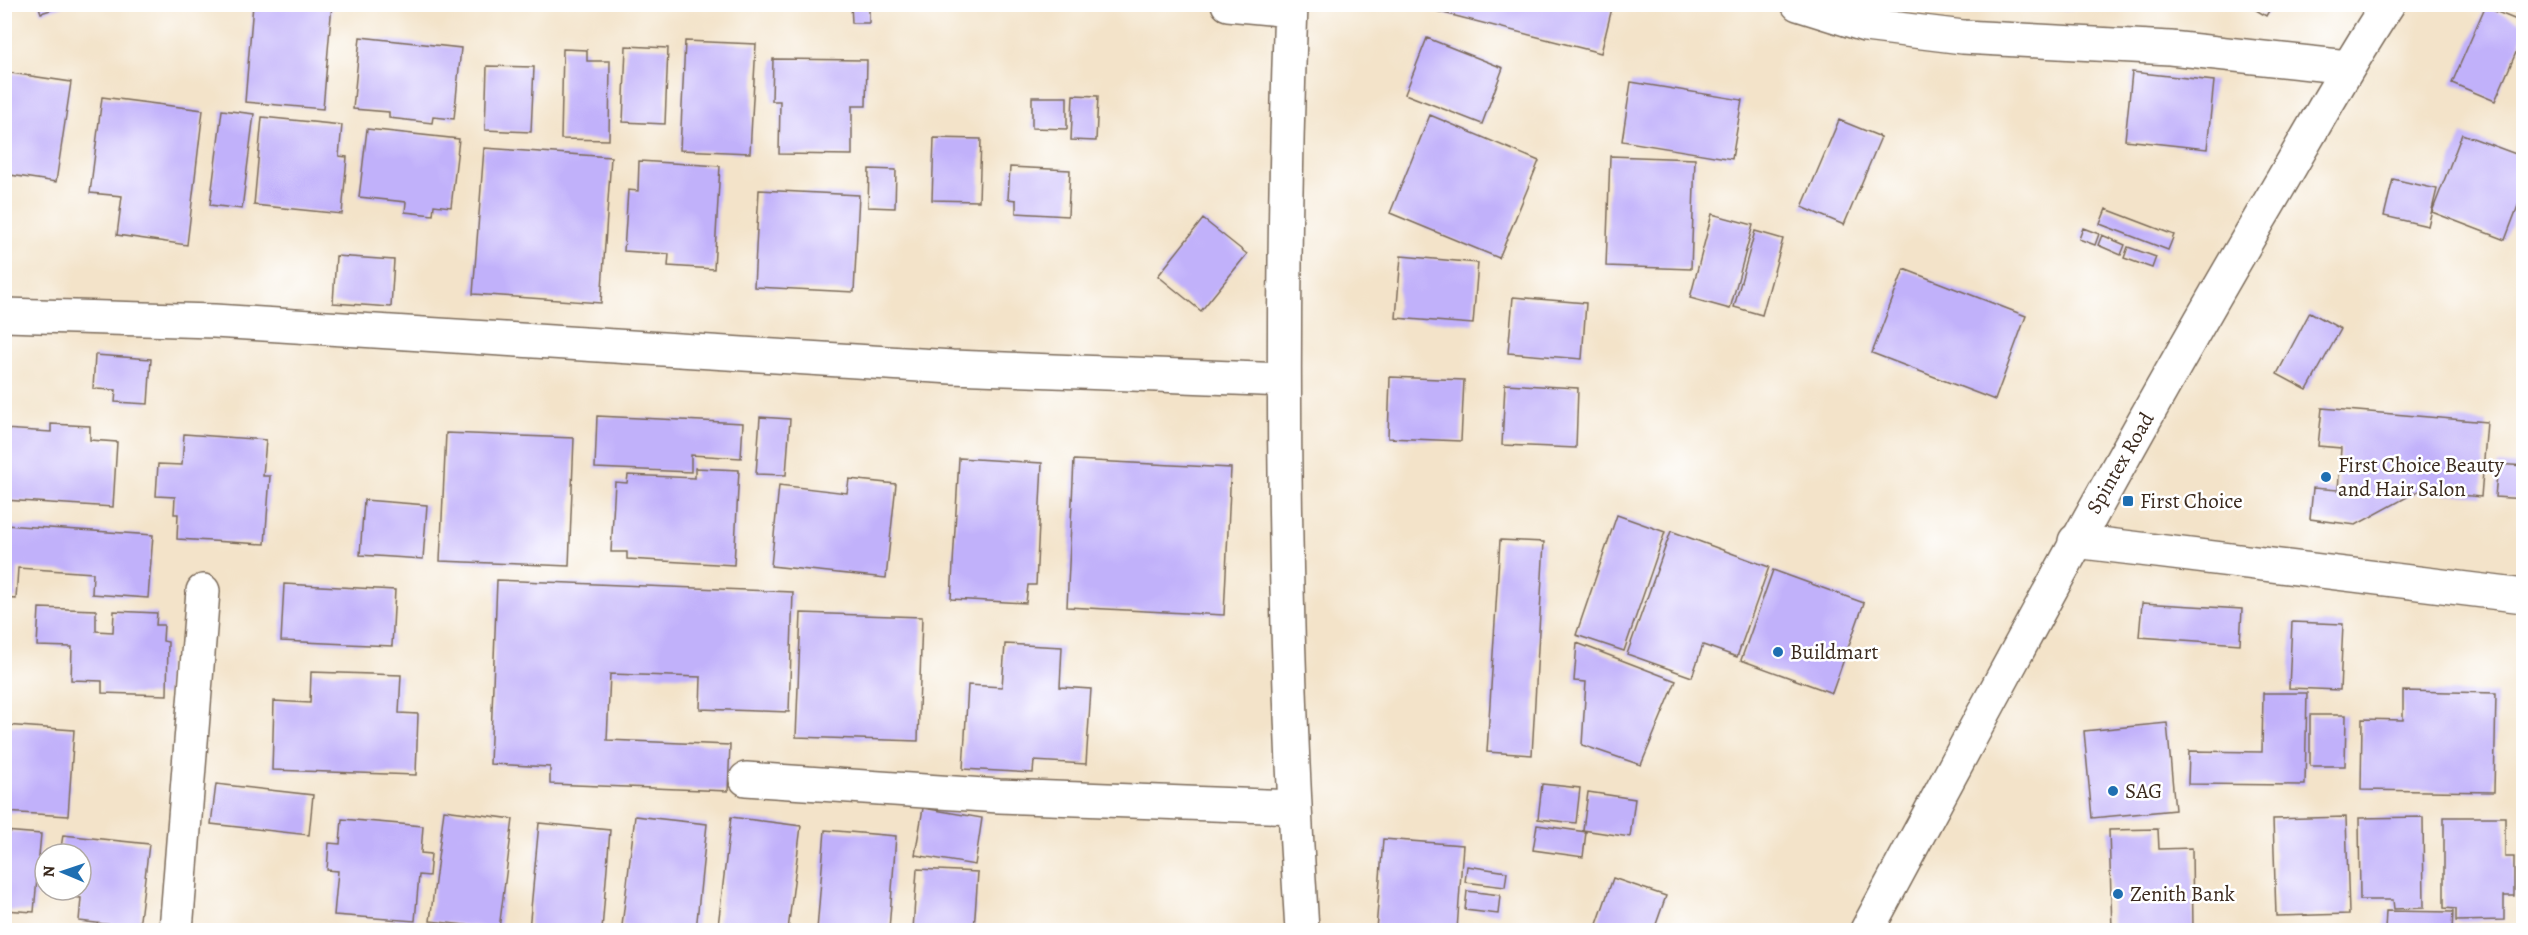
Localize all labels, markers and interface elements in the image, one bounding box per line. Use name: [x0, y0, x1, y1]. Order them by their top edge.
street label: Spintex Road: [2080, 406, 2161, 519]
place label: First Choice Beauty and Hair Salon: [2338, 451, 2505, 503]
marker: First Choice Beauty and Hair Salon: [2319, 470, 2333, 484]
place label: First Choice: [2140, 487, 2243, 515]
marker: First Choice: [2121, 494, 2135, 508]
place label: Buildmart: [1790, 638, 1879, 666]
marker: Buildmart: [1771, 645, 1785, 659]
place label: SAG: [2125, 777, 2162, 805]
marker: SAG: [2106, 784, 2120, 798]
north arrow: [33, 842, 93, 902]
text: N: [38, 865, 60, 878]
place label: Zenith Bank: [2130, 880, 2235, 908]
marker: Zenith Bank: [2111, 887, 2125, 901]

